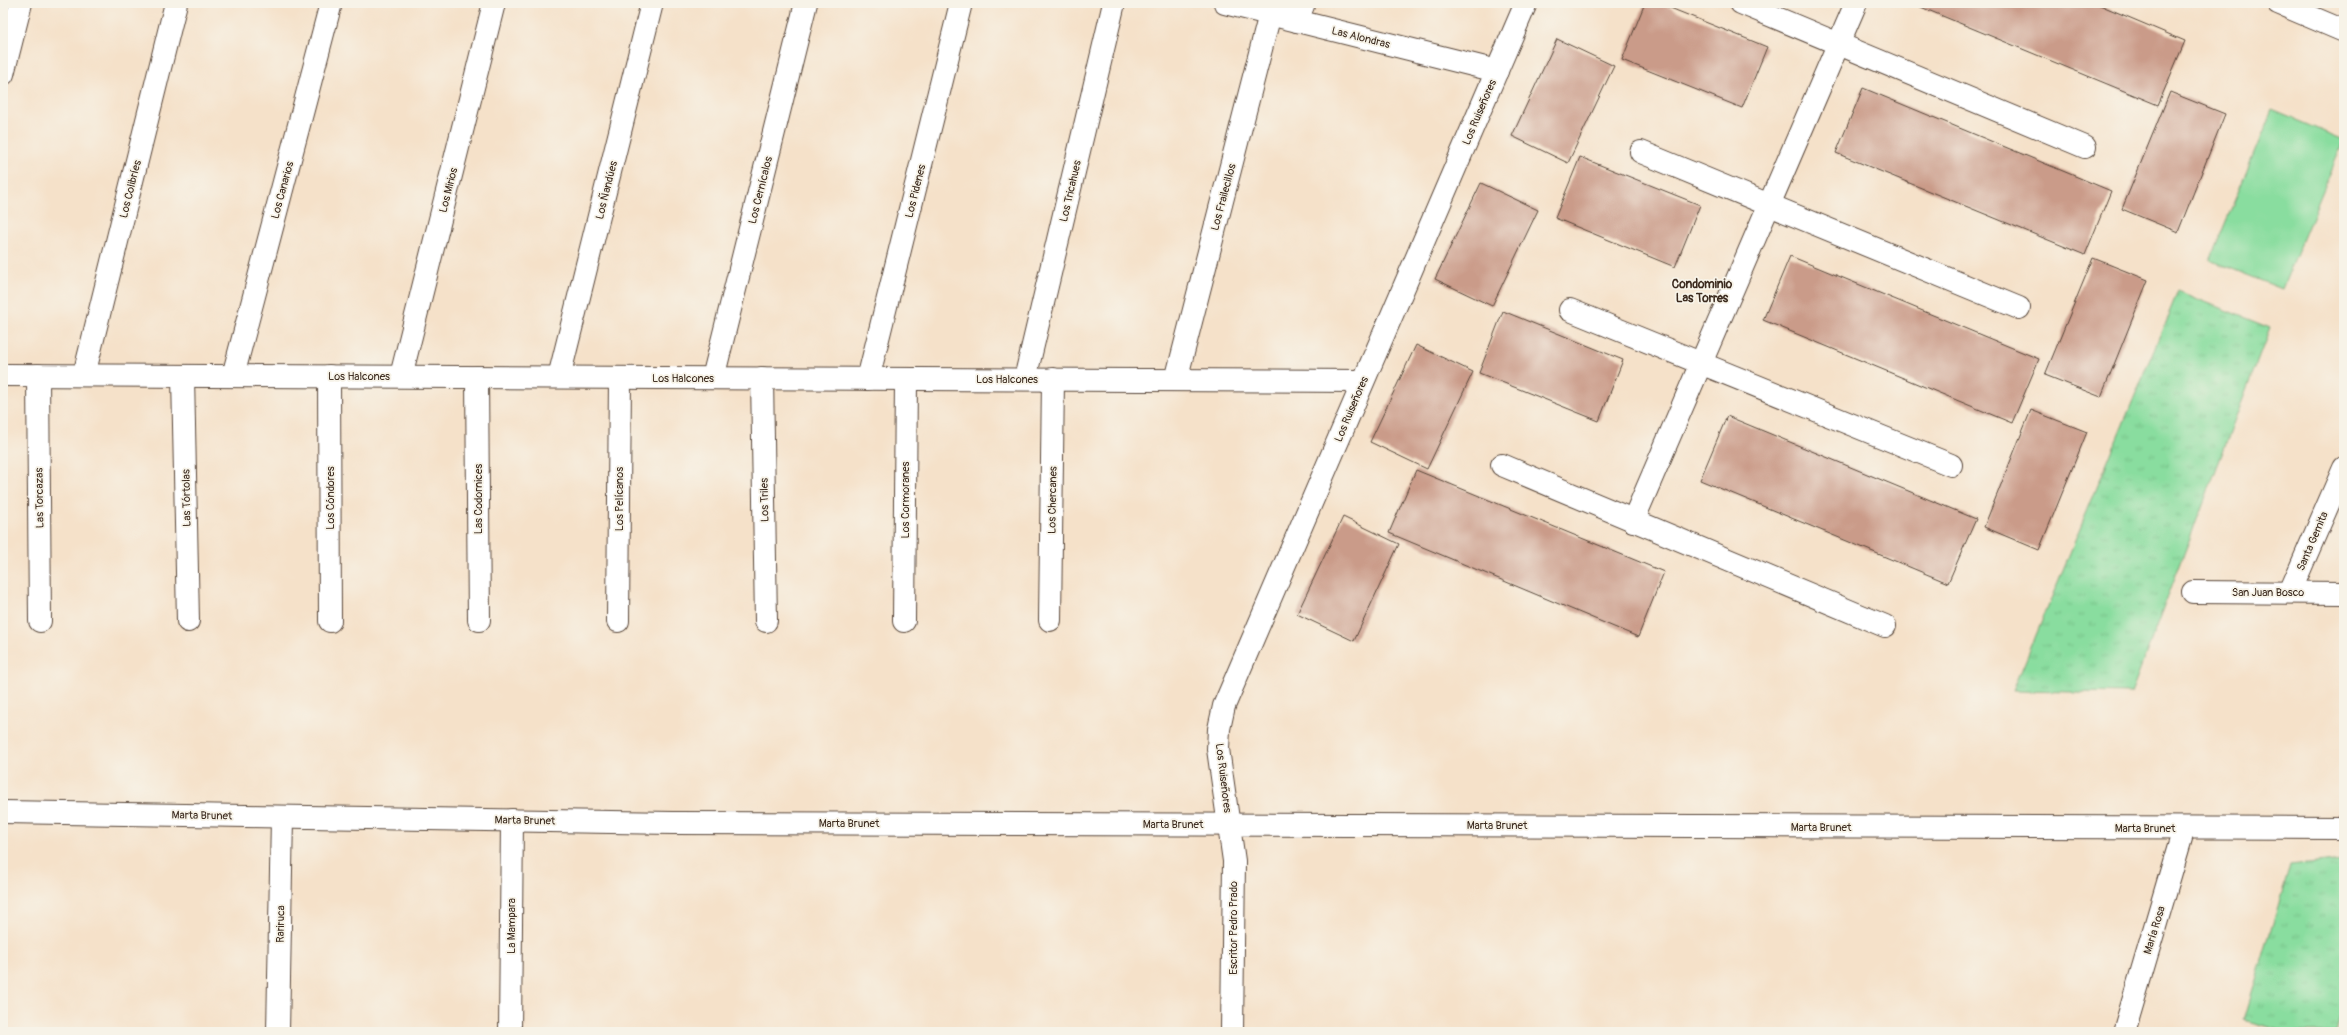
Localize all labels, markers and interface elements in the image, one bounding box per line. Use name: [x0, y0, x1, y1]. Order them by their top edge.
street label: Las Alondras: [1330, 24, 1392, 51]
street label: Los Ruiseñores: [1460, 77, 1499, 147]
street label: Los Cernícalos: [746, 155, 775, 225]
street label: Los Colibríes: [117, 159, 144, 220]
street label: Los Ñandúes: [593, 159, 620, 221]
street label: Los Tricahues: [1057, 159, 1084, 223]
street label: Los Canarios: [269, 160, 296, 220]
street label: Los Frailecillos: [1208, 162, 1239, 232]
street label: Los Pidenes: [903, 163, 928, 219]
street label: Los Mirios: [437, 166, 460, 214]
district label: Condominio Las Torres: [1672, 277, 1733, 306]
street label: Los Halcones: [328, 370, 390, 383]
street label: Los Halcones: [652, 372, 714, 385]
street label: Los Halcones: [976, 373, 1038, 386]
street label: Los Ruiseñores: [1332, 374, 1371, 444]
street label: Los Cormoranes: [899, 461, 912, 539]
street label: Las Codornices: [472, 464, 485, 534]
street label: Los Cóndores: [324, 466, 337, 530]
street label: Los Chercanes: [1045, 466, 1060, 534]
street label: Los Pelícanos: [613, 467, 626, 531]
street label: Las Torcazas: [32, 468, 47, 528]
street label: Las Tórtolas: [179, 469, 194, 527]
street label: Los Triles: [758, 478, 771, 522]
street label: Santa Gemita: [2294, 510, 2331, 573]
street label: San Juan Bosco: [2232, 586, 2304, 599]
street label: Los Ruiseñores: [1213, 743, 1234, 814]
street label: Marta Brunet: [172, 808, 233, 823]
street label: Marta Brunet: [495, 813, 556, 828]
street label: Marta Brunet: [819, 817, 880, 830]
street label: Marta Brunet: [1143, 818, 1204, 831]
street label: Marta Brunet: [1467, 819, 1528, 832]
street label: Marta Brunet: [1791, 821, 1852, 834]
street label: Marta Brunet: [2115, 822, 2176, 835]
street label: Escritor Pedro Prado: [1227, 881, 1240, 975]
street label: La Mampara: [505, 898, 518, 954]
street label: María Rosa: [2141, 904, 2168, 956]
street label: Rariruca: [274, 905, 287, 943]

